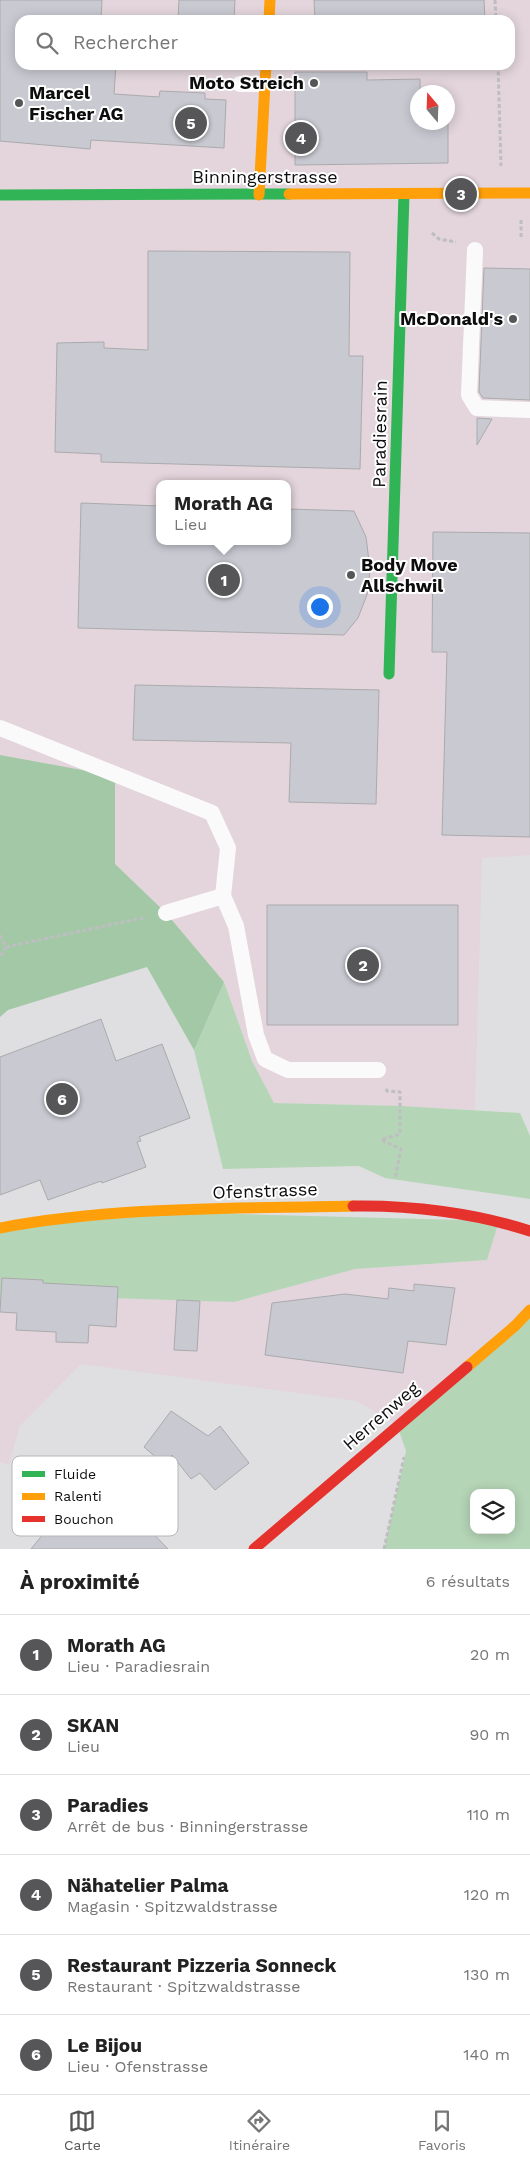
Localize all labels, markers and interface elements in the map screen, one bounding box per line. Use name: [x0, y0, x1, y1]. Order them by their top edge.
search box: [15, 15, 515, 70]
icon: search: [33, 29, 61, 57]
text: Rechercher: [73, 31, 178, 54]
place label: Moto Streich: [189, 72, 304, 93]
marker: Moto Streich: [308, 77, 320, 89]
place label: Marcel Fischer AG: [29, 82, 124, 124]
north arrow: [410, 85, 455, 130]
marker: Marcel Fischer AG: [13, 97, 25, 109]
pin: 5: [175, 104, 207, 142]
pin: 4: [285, 119, 317, 157]
street label: Binningerstrasse: [192, 166, 338, 187]
pin: 3: [445, 175, 477, 213]
place label: McDonald's: [400, 308, 503, 329]
marker: McDonald's: [507, 313, 519, 325]
street label: Paradiesrain: [368, 380, 391, 488]
popup: [156, 480, 291, 545]
text: Morath AG: [174, 492, 273, 515]
text: Lieu: [174, 515, 207, 534]
place label: Body Move Allschwil: [361, 554, 458, 596]
pin: 1: [208, 561, 240, 599]
marker: Body Move Allschwil: [345, 569, 357, 581]
your location: [307, 594, 333, 620]
pin: 2: [347, 946, 379, 984]
pin: 6: [46, 1080, 78, 1118]
street label: Ofenstrasse: [212, 1178, 318, 1203]
street label: Herrenweg: [338, 1377, 423, 1454]
legend: [12, 1456, 178, 1536]
text: Fluide: [54, 1466, 96, 1482]
text: Ralenti: [54, 1488, 102, 1504]
map controls: [470, 1489, 515, 1534]
button: layers: [470, 1489, 515, 1534]
text: Bouchon: [54, 1511, 114, 1527]
text: À proximité: [20, 1569, 140, 1594]
text: 6 résultats: [426, 1572, 510, 1591]
text: Morath AG: [67, 1634, 166, 1657]
text: 1: [33, 1645, 39, 1664]
text: 20 m: [470, 1645, 510, 1664]
text: Lieu · Paradiesrain: [67, 1657, 210, 1676]
text: SKAN: [67, 1714, 119, 1737]
text: 2: [31, 1725, 41, 1744]
text: 90 m: [469, 1725, 510, 1744]
text: Lieu: [67, 1737, 100, 1756]
text: Paradies: [67, 1794, 148, 1817]
text: 3: [31, 1805, 41, 1824]
text: 110 m: [467, 1805, 510, 1824]
text: Arrêt de bus · Binningerstrasse: [67, 1817, 308, 1836]
text: Nähatelier Palma: [67, 1874, 229, 1897]
text: 4: [31, 1885, 41, 1904]
text: 120 m: [464, 1885, 510, 1904]
text: Magasin · Spitzwaldstrasse: [67, 1897, 278, 1916]
text: Restaurant Pizzeria Sonneck: [67, 1954, 336, 1977]
text: 5: [31, 1965, 41, 1984]
text: 130 m: [464, 1965, 510, 1984]
text: Restaurant · Spitzwaldstrasse: [67, 1977, 301, 1996]
text: Le Bijou: [67, 2034, 142, 2057]
text: 6: [31, 2045, 41, 2064]
text: 140 m: [463, 2045, 510, 2064]
text: Lieu · Ofenstrasse: [67, 2057, 208, 2076]
tab: Carte: [64, 2107, 101, 2153]
tab: Itinéraire: [229, 2107, 290, 2153]
tab: Favoris: [418, 2107, 466, 2153]

